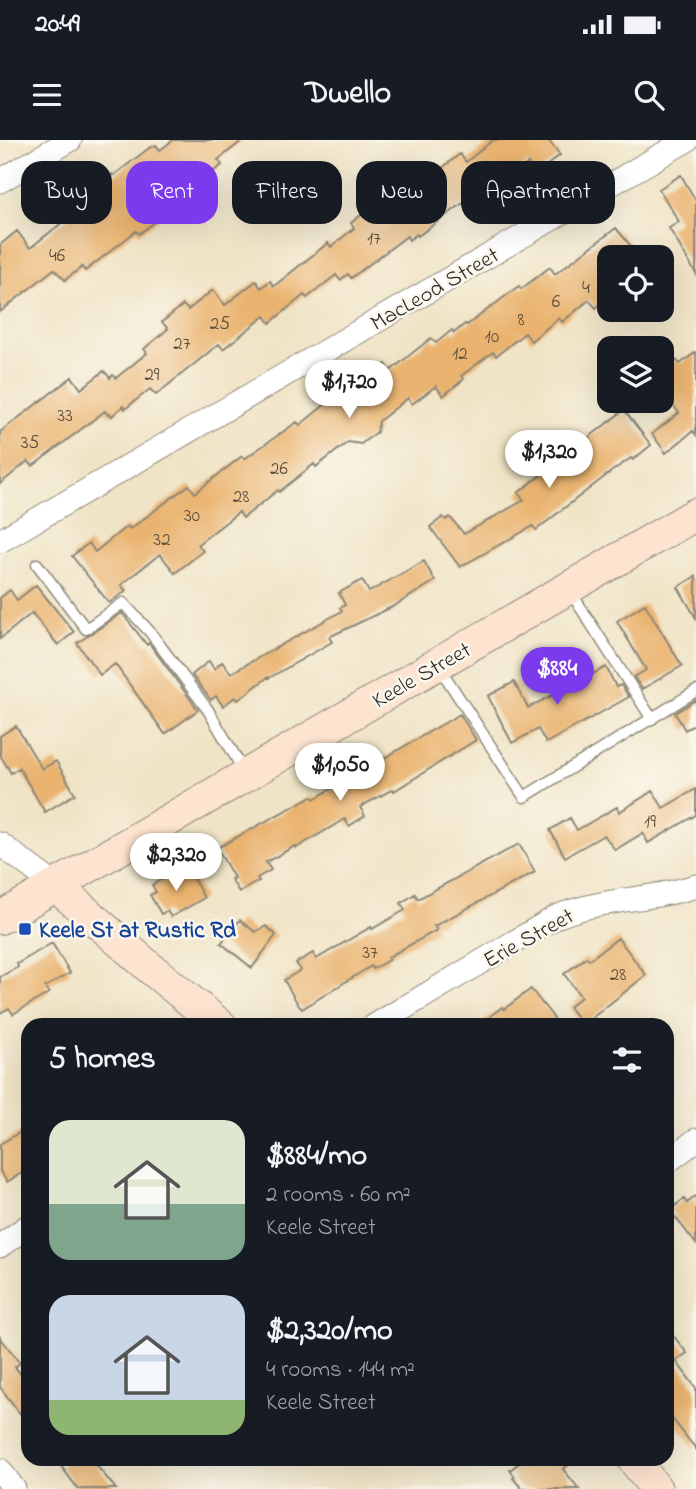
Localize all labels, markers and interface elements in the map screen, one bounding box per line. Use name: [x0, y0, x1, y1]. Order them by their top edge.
text: 20:49: [35, 6, 80, 44]
text: Dwello: [305, 71, 391, 118]
icon: menu: [28, 76, 66, 114]
icon: search: [630, 76, 668, 114]
chip: Buy: [21, 161, 112, 224]
chip: Rent: [126, 161, 218, 224]
chip: Filters: [232, 161, 342, 224]
chip: New: [356, 161, 447, 224]
chip: Apartment: [461, 161, 615, 224]
house number: 17: [367, 226, 381, 253]
street label: MacLeod Street: [365, 240, 506, 340]
house number: 46: [49, 243, 65, 270]
map controls: [597, 245, 674, 413]
button: locate: [597, 245, 674, 322]
house number: 4: [582, 275, 590, 302]
house number: 6: [552, 289, 560, 316]
house number: 8: [517, 307, 525, 334]
house number: 25: [210, 311, 230, 338]
house number: 10: [485, 324, 499, 351]
house number: 27: [173, 331, 191, 358]
button: layers: [597, 336, 674, 413]
house number: 12: [452, 341, 468, 368]
pin: $1,720: [292, 360, 406, 420]
house number: 29: [144, 362, 160, 389]
text: $1,720: [321, 366, 377, 399]
house number: 33: [57, 403, 73, 430]
house number: 35: [21, 430, 39, 457]
pin: $1,320: [492, 430, 606, 490]
text: $1,320: [521, 436, 577, 469]
house number: 26: [270, 456, 288, 483]
house number: 28: [233, 484, 249, 511]
house number: 30: [184, 503, 200, 530]
house number: 32: [153, 527, 171, 554]
street label: Keele Street: [367, 634, 478, 718]
pin: $884: [516, 648, 598, 707]
text: $884: [537, 653, 577, 686]
pin: $1,050: [283, 744, 397, 803]
text: $1,050: [311, 749, 369, 782]
house number: 19: [644, 809, 656, 836]
pin: $2,320: [119, 834, 233, 893]
text: $2,320: [146, 839, 206, 872]
street label: Erie Street: [478, 901, 581, 978]
place label: Keele St at Rustic Rd: [39, 915, 236, 948]
marker: Keele St at Rustic Rd: [17, 921, 33, 937]
house number: 37: [362, 940, 378, 967]
house number: 28: [610, 962, 626, 989]
text: 5 homes: [49, 1038, 156, 1082]
icon: filters: [608, 1041, 646, 1079]
text: $884/mo: [266, 1135, 367, 1179]
icon: home: [105, 1148, 189, 1232]
text: 2 rooms · 60 m²: [266, 1179, 411, 1212]
text: Keele Street: [266, 1212, 376, 1245]
text: $2,320/mo: [266, 1310, 393, 1354]
icon: home: [105, 1323, 189, 1407]
text: 4 rooms · 144 m²: [266, 1354, 415, 1387]
text: Keele Street: [266, 1387, 376, 1420]

